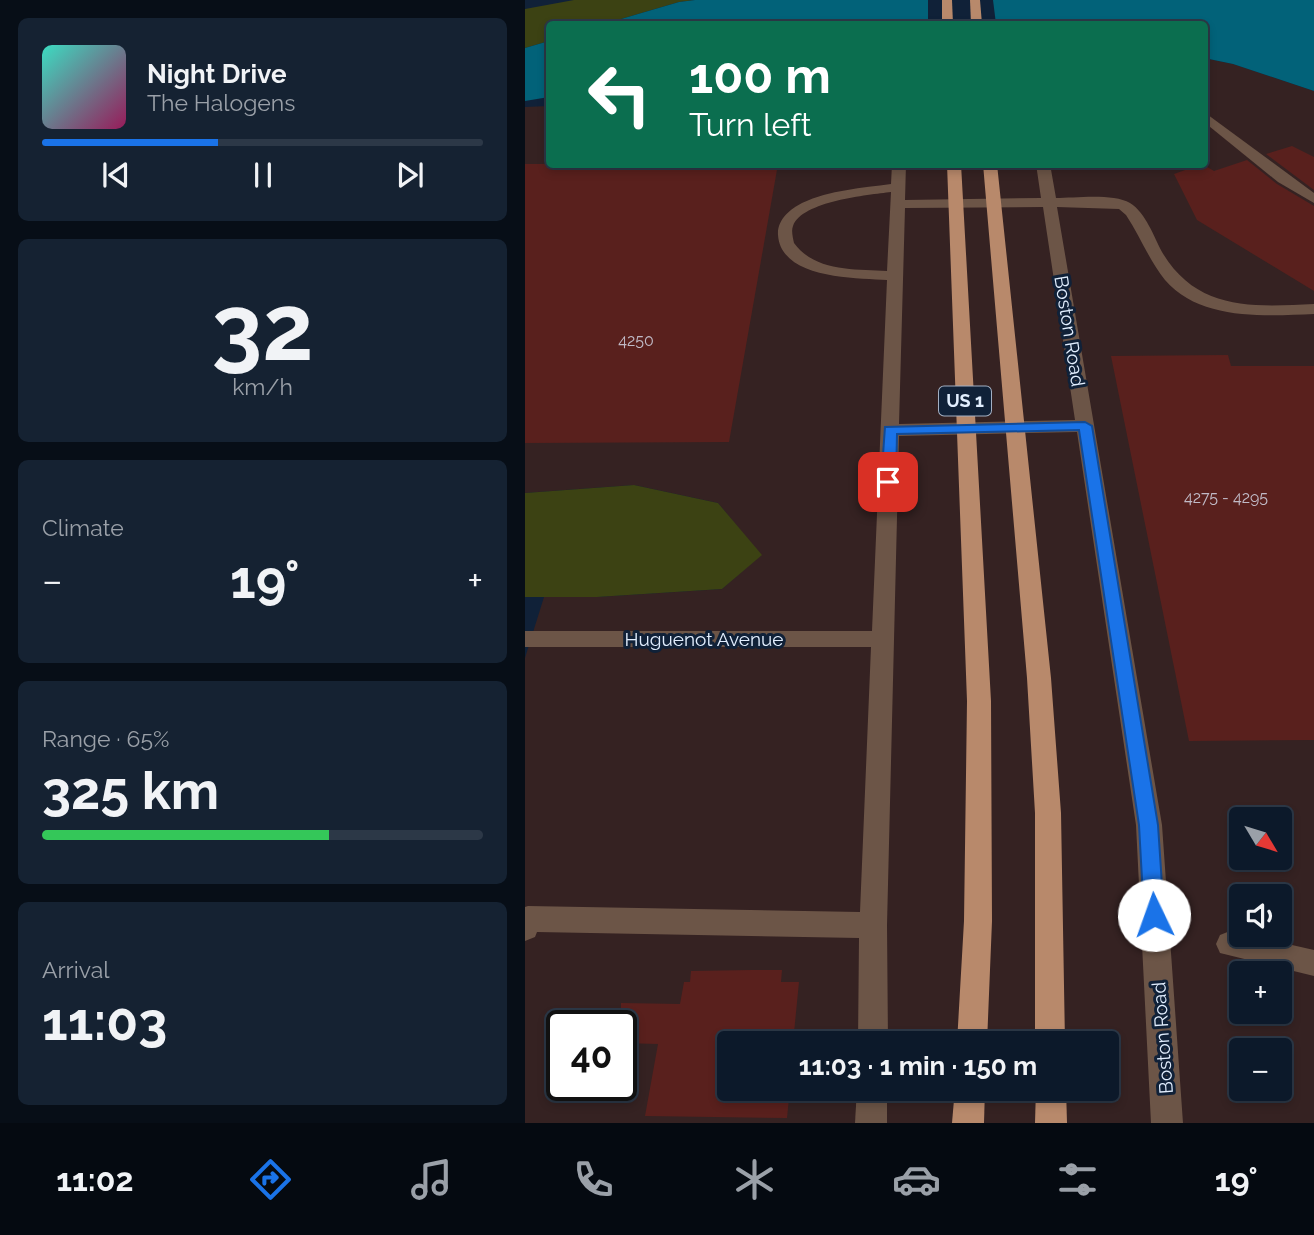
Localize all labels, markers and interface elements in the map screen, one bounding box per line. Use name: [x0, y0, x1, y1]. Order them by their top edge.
text: 100 m: [689, 47, 831, 104]
icon: left: [574, 49, 665, 140]
text: Night Drive: [147, 59, 286, 89]
text: The Halogens: [147, 89, 295, 116]
text: Turn left: [689, 106, 811, 143]
icon: previous: [97, 156, 135, 194]
icon: pause: [244, 156, 282, 194]
icon: next: [391, 156, 429, 194]
text: 32: [211, 274, 314, 381]
street label: Boston Road: [1050, 274, 1090, 388]
house number: 4250: [618, 331, 654, 350]
text: km/h: [232, 373, 293, 400]
road number: US 1: [939, 386, 991, 416]
pin: [858, 452, 918, 512]
icon: arrive: [869, 463, 907, 501]
house number: 4275 - 4295: [1184, 488, 1268, 507]
text: Climate: [42, 514, 124, 541]
text: 19°: [230, 549, 300, 610]
text: −: [42, 558, 62, 603]
text: +: [467, 558, 483, 603]
street label: Huguenot Avenue: [624, 628, 784, 650]
text: Range · 65%: [42, 725, 169, 752]
text: 325 km: [42, 760, 219, 821]
north arrow: [1229, 807, 1291, 870]
map controls: [1229, 807, 1292, 1101]
position arrow: [1117, 878, 1191, 952]
button: sound: [1229, 884, 1292, 947]
text: Arrival: [42, 956, 109, 983]
button: +: [1229, 961, 1292, 1024]
street label: Boston Road: [1147, 981, 1177, 1095]
text: 11:03: [42, 991, 167, 1052]
speed limit sign: 40: [546, 1010, 637, 1101]
button: −: [1229, 1038, 1292, 1101]
text: 11:03 · 1 min · 150 m: [799, 1051, 1037, 1081]
icon: directions: [246, 1155, 295, 1204]
icon: music: [407, 1155, 456, 1204]
icon: phone: [569, 1155, 618, 1204]
icon: climate: [730, 1155, 779, 1204]
icon: car: [892, 1155, 941, 1204]
icon: filters: [1053, 1155, 1102, 1204]
text: 11:02: [56, 1161, 133, 1198]
text: 19°: [1215, 1161, 1258, 1198]

